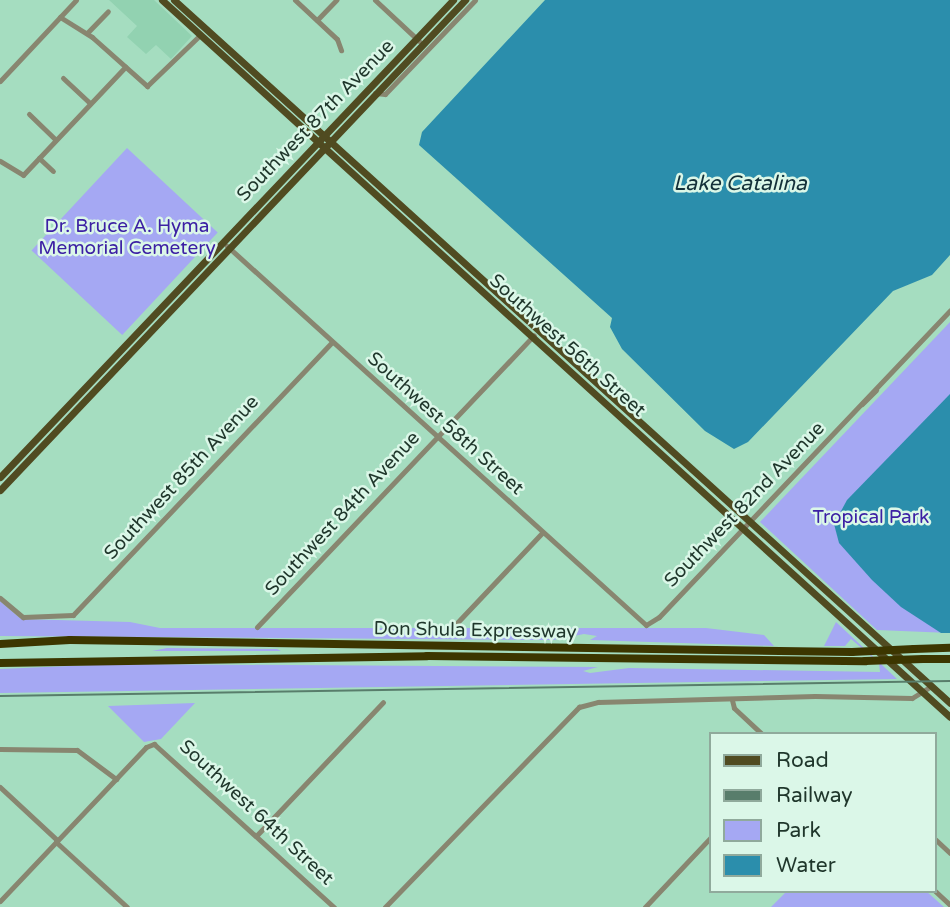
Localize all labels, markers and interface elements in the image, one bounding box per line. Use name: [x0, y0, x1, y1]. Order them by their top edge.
street label: Southwest 87th Avenue: [233, 35, 399, 207]
water label: Lake Catalina: [673, 171, 807, 197]
park label: Dr. Bruce A. Hyma Memorial Cemetery: [38, 216, 216, 260]
street label: Southwest 56th Street: [484, 270, 650, 422]
street label: Southwest 58th Street: [362, 348, 528, 500]
street label: Southwest 85th Avenue: [100, 391, 264, 565]
street label: Southwest 82nd Avenue: [660, 418, 830, 592]
street label: Southwest 84th Avenue: [261, 427, 425, 601]
park label: Tropical Park: [813, 507, 929, 529]
street label: Don Shula Expressway: [373, 618, 577, 644]
legend: [708, 732, 936, 893]
street label: Southwest 64th Street: [174, 736, 338, 890]
text: Road: [776, 748, 829, 773]
text: Railway: [776, 783, 853, 808]
text: Park: [776, 818, 821, 843]
text: Water: [776, 853, 836, 878]

